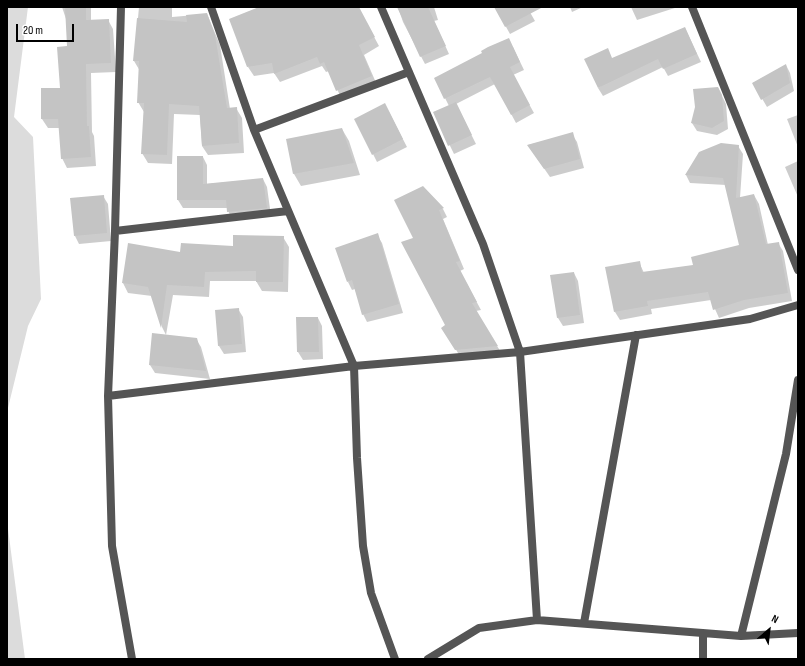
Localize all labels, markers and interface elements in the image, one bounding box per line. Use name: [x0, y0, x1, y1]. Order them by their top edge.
scale bar: [18, 16, 76, 42]
text: 20 m: [23, 23, 43, 38]
north arrow: [749, 610, 789, 650]
text: N: [769, 612, 781, 626]

